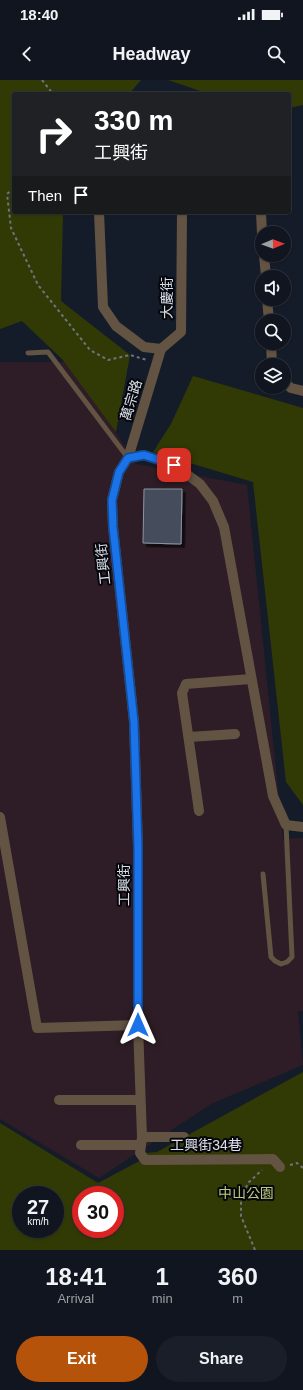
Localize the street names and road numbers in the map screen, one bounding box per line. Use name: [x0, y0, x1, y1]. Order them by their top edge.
street label: 大慶街: [159, 277, 175, 319]
street label: 萬宗路: [117, 378, 145, 422]
street label: 工興街: [93, 542, 113, 586]
street label: 工興街: [116, 864, 132, 906]
street label: 工興街34巷: [170, 1137, 242, 1153]

